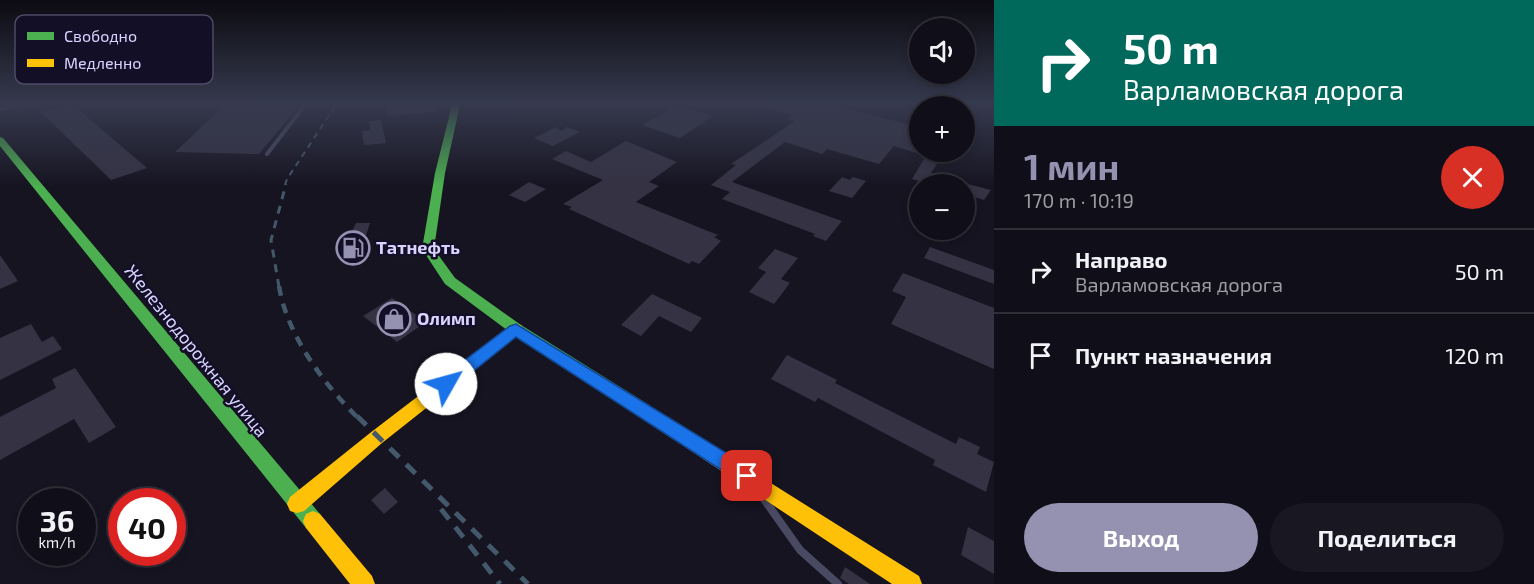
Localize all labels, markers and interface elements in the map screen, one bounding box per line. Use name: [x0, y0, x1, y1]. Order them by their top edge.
legend: [15, 15, 213, 84]
map controls: [909, 18, 975, 240]
button: sound: [909, 18, 975, 84]
text: 50 m: [1123, 22, 1219, 72]
icon: right: [1024, 24, 1102, 102]
text: Свободно: [64, 26, 137, 45]
text: Медленно: [64, 53, 141, 72]
text: Варламовская дорога: [1123, 73, 1404, 105]
button: +: [909, 96, 975, 162]
text: 1 мин: [1024, 144, 1119, 187]
button: close: [1441, 146, 1504, 209]
button: −: [909, 174, 975, 240]
text: 170 m · 10:19: [1024, 188, 1134, 212]
fuel station icon: Татнефть: [335, 230, 371, 266]
place label: Татнефть: [376, 236, 460, 258]
text: Направо: [1075, 246, 1168, 272]
icon: right: [1024, 255, 1057, 288]
text: 50 m: [1455, 258, 1504, 284]
street label: Железнодорожная улица: [120, 260, 273, 441]
text: Варламовская дорога: [1075, 272, 1283, 296]
shop icon: Олимп: [376, 301, 412, 337]
place label: Олимп: [417, 307, 476, 329]
icon: arrive: [1024, 339, 1057, 372]
text: Пункт назначения: [1075, 342, 1272, 368]
text: 120 m: [1445, 342, 1504, 368]
position arrow: [414, 352, 478, 416]
pin: [721, 450, 772, 501]
icon: arrive: [730, 459, 763, 492]
speed limit sign: 40: [108, 488, 186, 566]
text: 36: [40, 502, 74, 538]
button: Выход: [1024, 503, 1258, 572]
button: Поделиться: [1270, 503, 1504, 572]
text: km/h: [38, 533, 76, 551]

